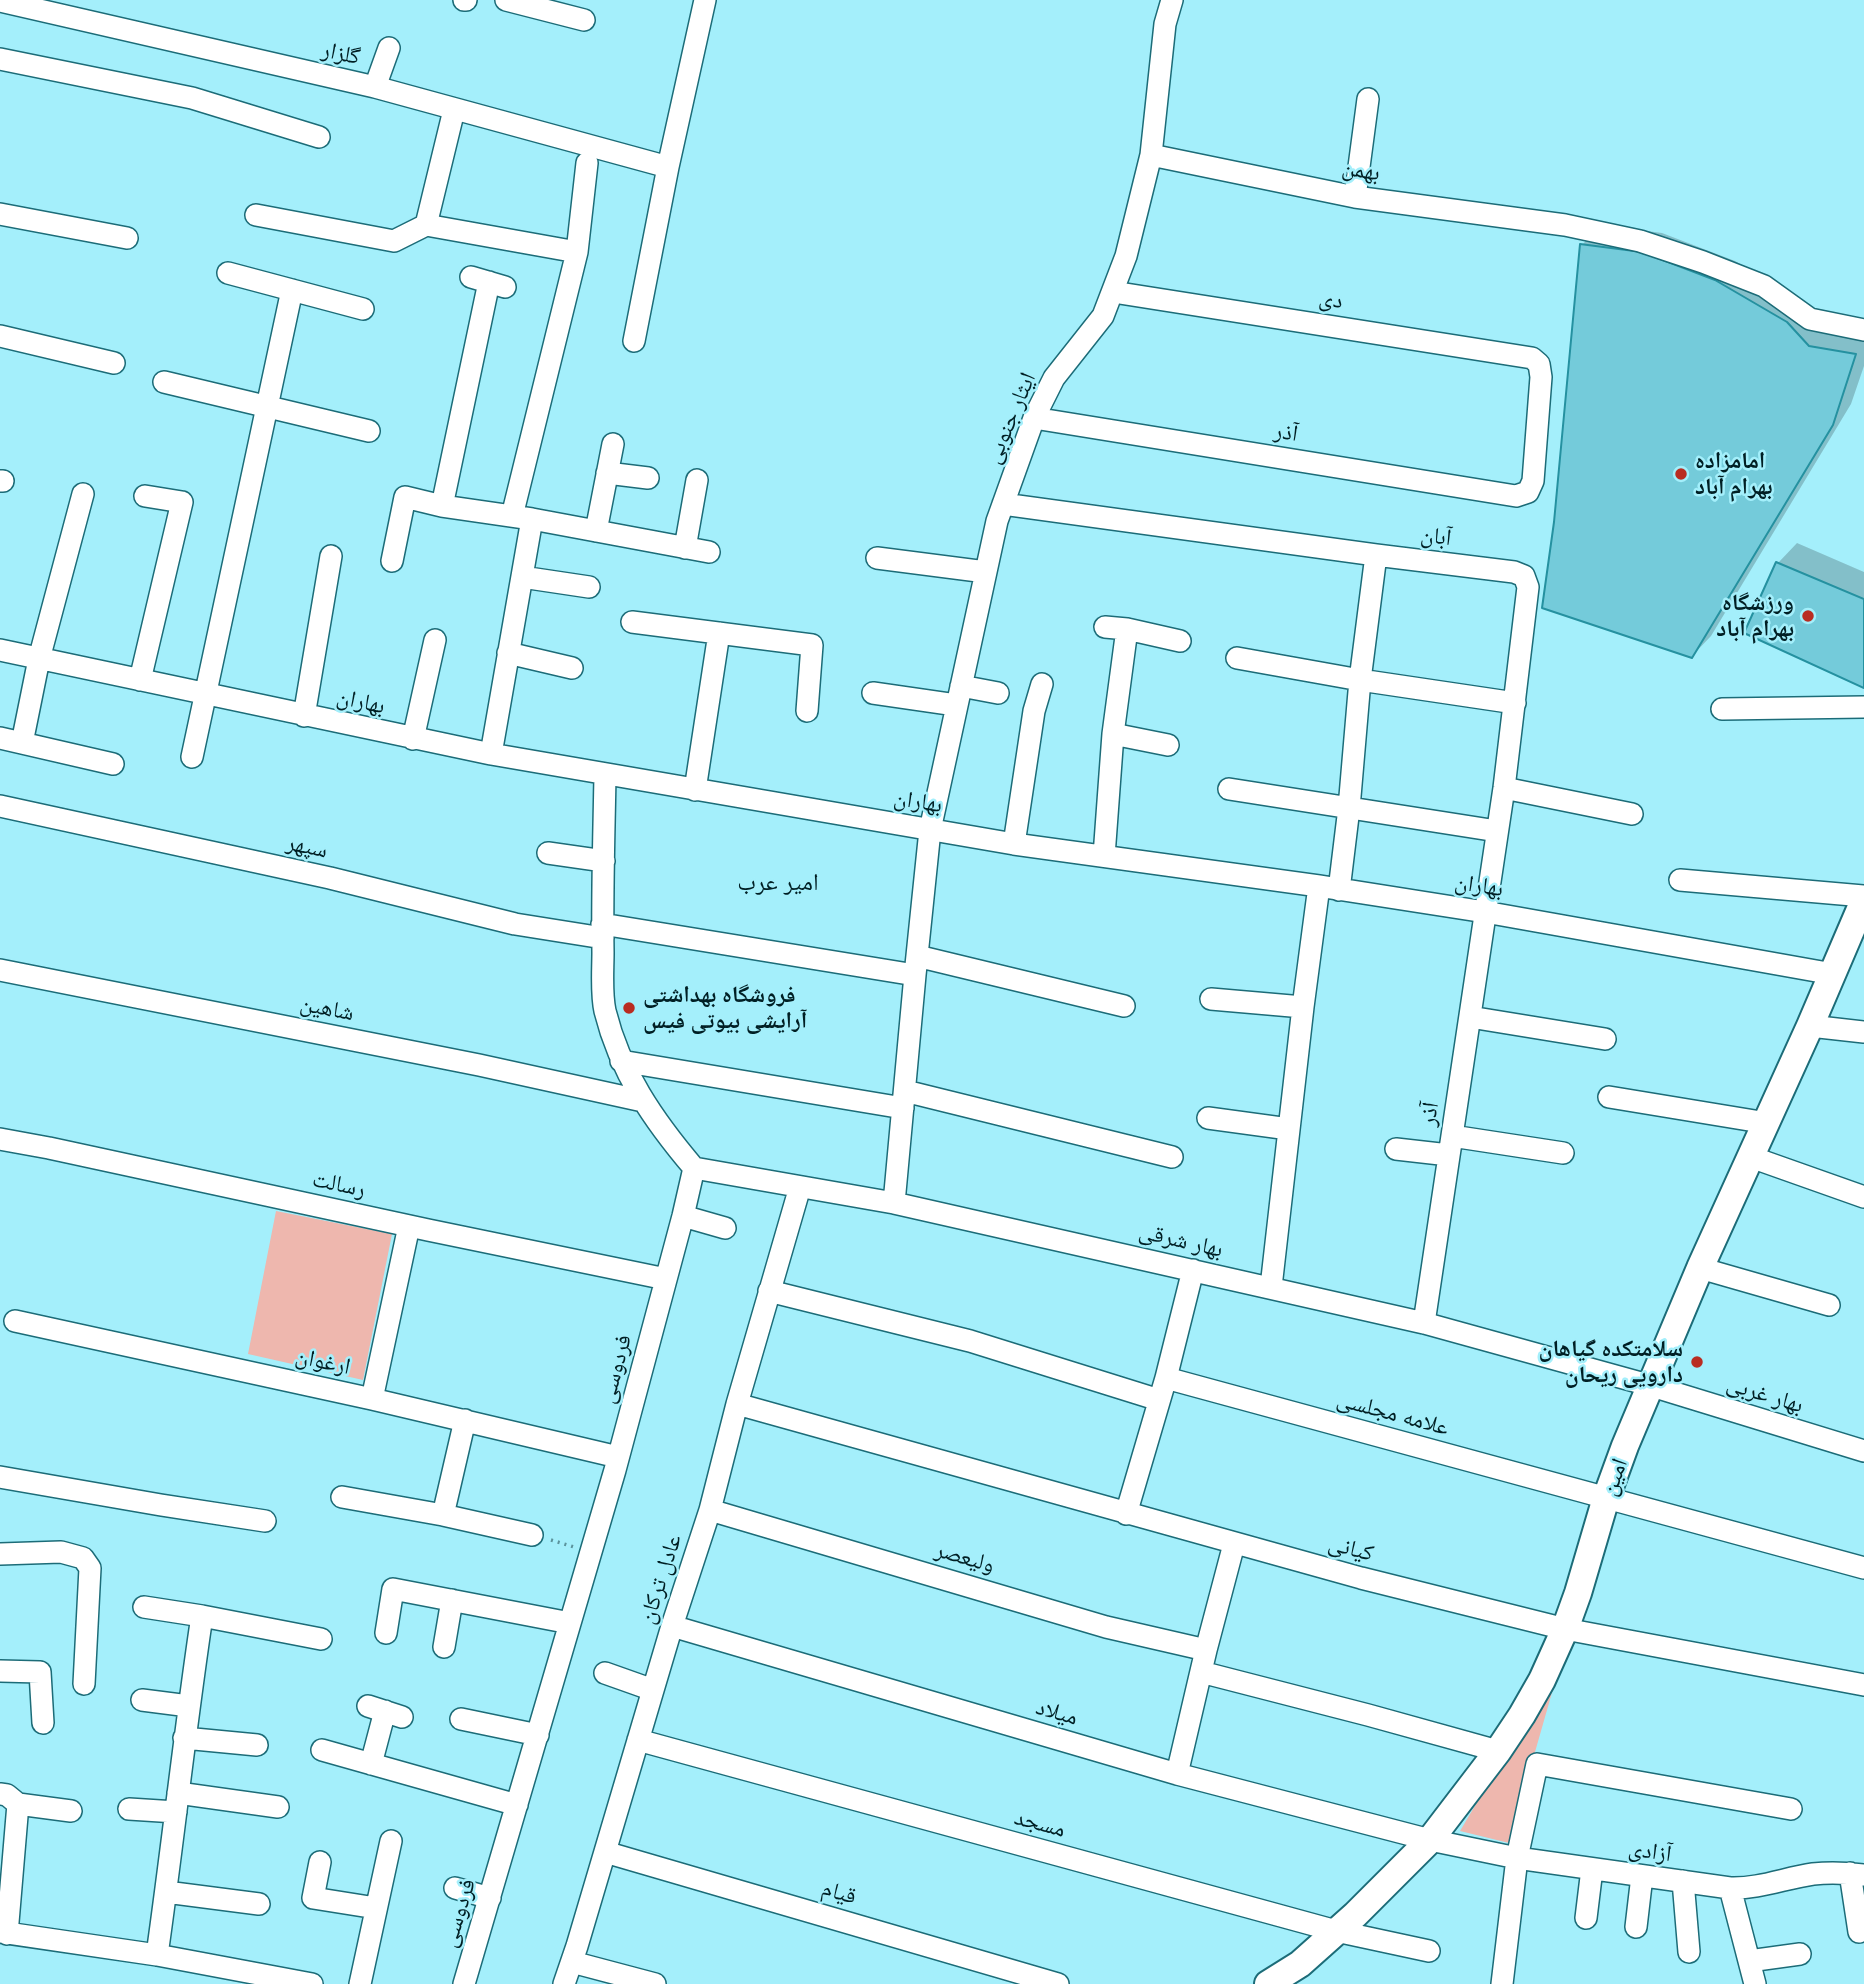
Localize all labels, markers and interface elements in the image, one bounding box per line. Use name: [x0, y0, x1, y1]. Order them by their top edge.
street label: گلزار: [319, 35, 363, 71]
street label: بهمن: [1340, 153, 1382, 187]
street label: دی: [1317, 284, 1345, 314]
street label: ایثار جنوبی: [978, 368, 1042, 468]
street label: آذر: [1272, 417, 1300, 447]
place label: امامزاده بهرام آباد: [1695, 447, 1773, 501]
marker: امامزاده بهرام آباد: [1673, 466, 1689, 482]
street label: آبان: [1419, 520, 1453, 552]
place label: ورزشگاه بهرام آباد: [1716, 589, 1794, 643]
marker: ورزشگاه بهرام آباد: [1800, 608, 1816, 624]
street label: بهاران: [334, 682, 388, 720]
street label: بهاران: [892, 784, 944, 818]
street label: سپهر: [284, 828, 330, 864]
district label: امیر عرب: [737, 868, 819, 896]
street label: بهاران: [1453, 868, 1505, 902]
place label: فروشگاه بهداشتی آرایشی بیوتی فیس: [643, 981, 807, 1035]
street label: شاهین: [298, 989, 356, 1027]
marker: فروشگاه بهداشتی آرایشی بیوتی فیس: [621, 1000, 637, 1016]
street label: آذر: [1414, 1100, 1444, 1128]
street label: رسالت: [310, 1165, 368, 1203]
street label: بهار شرقی: [1136, 1217, 1226, 1263]
street label: فردوسی: [593, 1332, 637, 1406]
place label: سلامتکده گیاهان دارویی ریحان: [1538, 1335, 1683, 1389]
street label: ارغوان: [293, 1342, 353, 1380]
marker: سلامتکده گیاهان دارویی ریحان: [1689, 1354, 1705, 1370]
street label: بهار غربی: [1723, 1369, 1807, 1419]
street label: علامه مجلسی: [1334, 1385, 1452, 1441]
street label: امین: [1595, 1455, 1633, 1499]
street label: کیانی: [1325, 1529, 1377, 1567]
street label: عادل ترکان: [633, 1531, 687, 1627]
street label: ولیعصر: [932, 1535, 998, 1579]
street label: میلاد: [1033, 1693, 1081, 1731]
street label: مسجد: [1011, 1803, 1069, 1843]
street label: آزادی: [1627, 1834, 1673, 1868]
street label: قیام: [818, 1874, 860, 1910]
street label: فردوسی: [435, 1875, 481, 1951]

